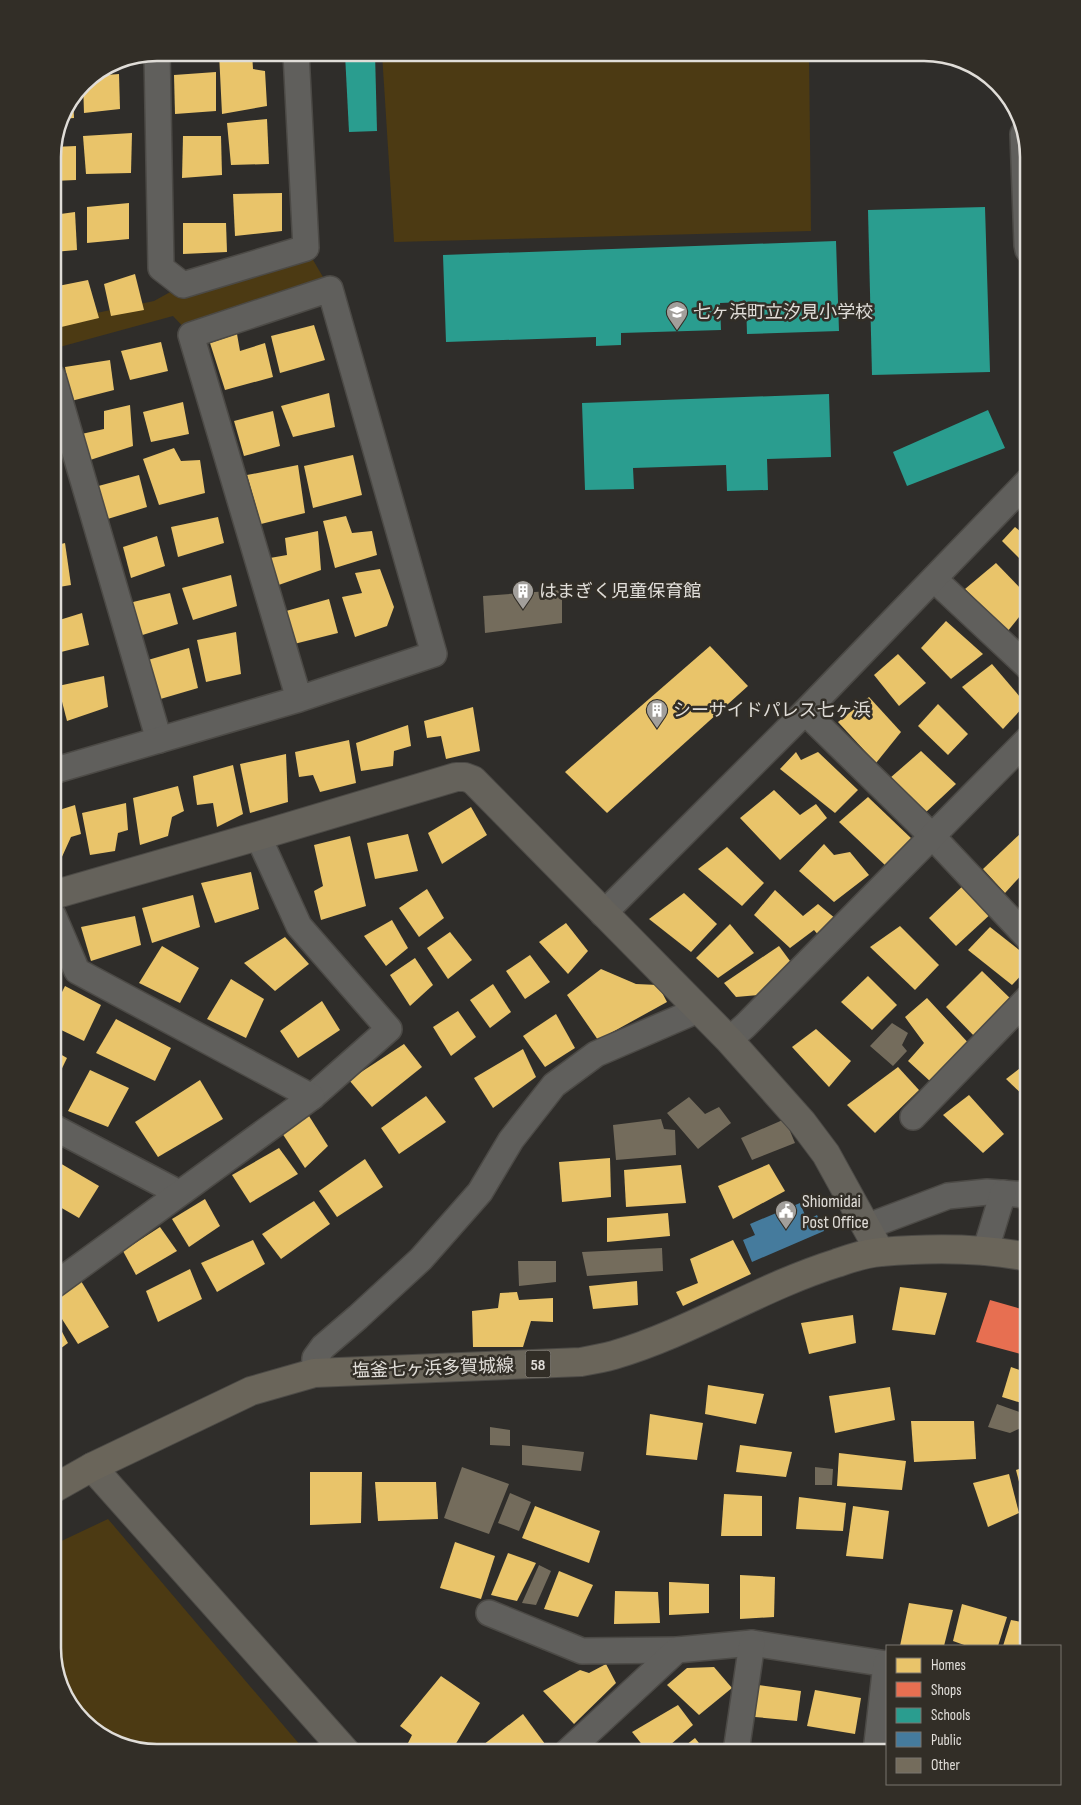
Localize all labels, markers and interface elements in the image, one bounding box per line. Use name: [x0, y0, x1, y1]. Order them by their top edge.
school or university icon: 七ヶ浜町立汐見小学校: [665, 300, 689, 331]
place label: 七ヶ浜町立汐見小学校: [693, 302, 873, 323]
building icon: はまぎく児童保育館: [511, 579, 535, 610]
place label: はまぎく児童保育館: [539, 581, 701, 602]
building icon: シーサイドパレス七ヶ浜: [645, 698, 669, 729]
place label: シーサイドパレス七ヶ浜: [673, 700, 871, 721]
place label: Shiomidai Post Office: [802, 1191, 869, 1233]
public building icon: Shiomidai Post Office: [774, 1199, 798, 1230]
road number: 58: [526, 1350, 550, 1378]
street label: 塩釜七ヶ浜多賀城線: [352, 1355, 514, 1382]
legend: [886, 1645, 1061, 1785]
text: Homes: [931, 1656, 966, 1675]
text: Shops: [931, 1681, 962, 1700]
text: Schools: [931, 1706, 970, 1725]
text: Public: [931, 1731, 962, 1750]
text: Other: [931, 1756, 960, 1775]

